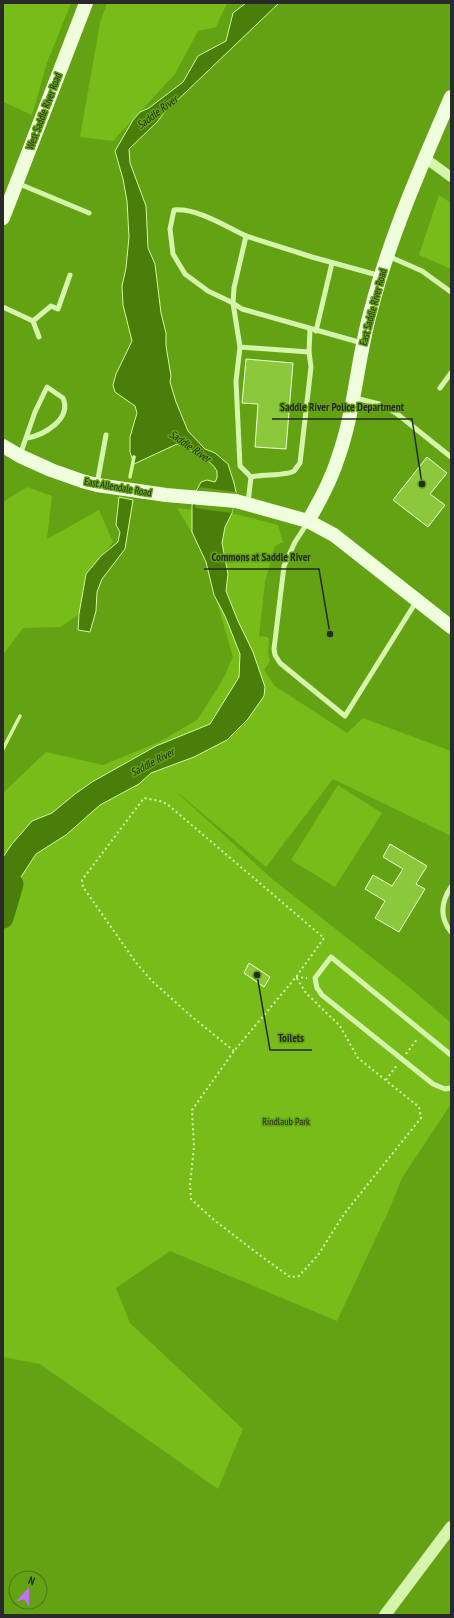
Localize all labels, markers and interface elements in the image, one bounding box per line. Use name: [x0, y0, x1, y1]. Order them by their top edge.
street label: West Saddle River Road: [23, 71, 65, 151]
water label: Saddle River: [134, 91, 182, 132]
street label: East Saddle River Road: [357, 267, 389, 347]
callout: Saddle River Police Department: [272, 396, 412, 419]
text: Saddle River Police Department: [280, 400, 405, 414]
water label: Saddle River: [166, 427, 215, 467]
street label: East Allendale Road: [83, 475, 153, 499]
callout: Commons at Saddle River: [204, 546, 319, 569]
text: Commons at Saddle River: [211, 550, 311, 564]
water label: Saddle River: [128, 744, 178, 779]
callout: Toilets: [270, 1027, 312, 1050]
text: Toilets: [278, 1031, 304, 1045]
park label: Rindlaub Park: [262, 1115, 310, 1128]
north arrow: [8, 1570, 48, 1610]
text: N: [26, 1573, 37, 1588]

